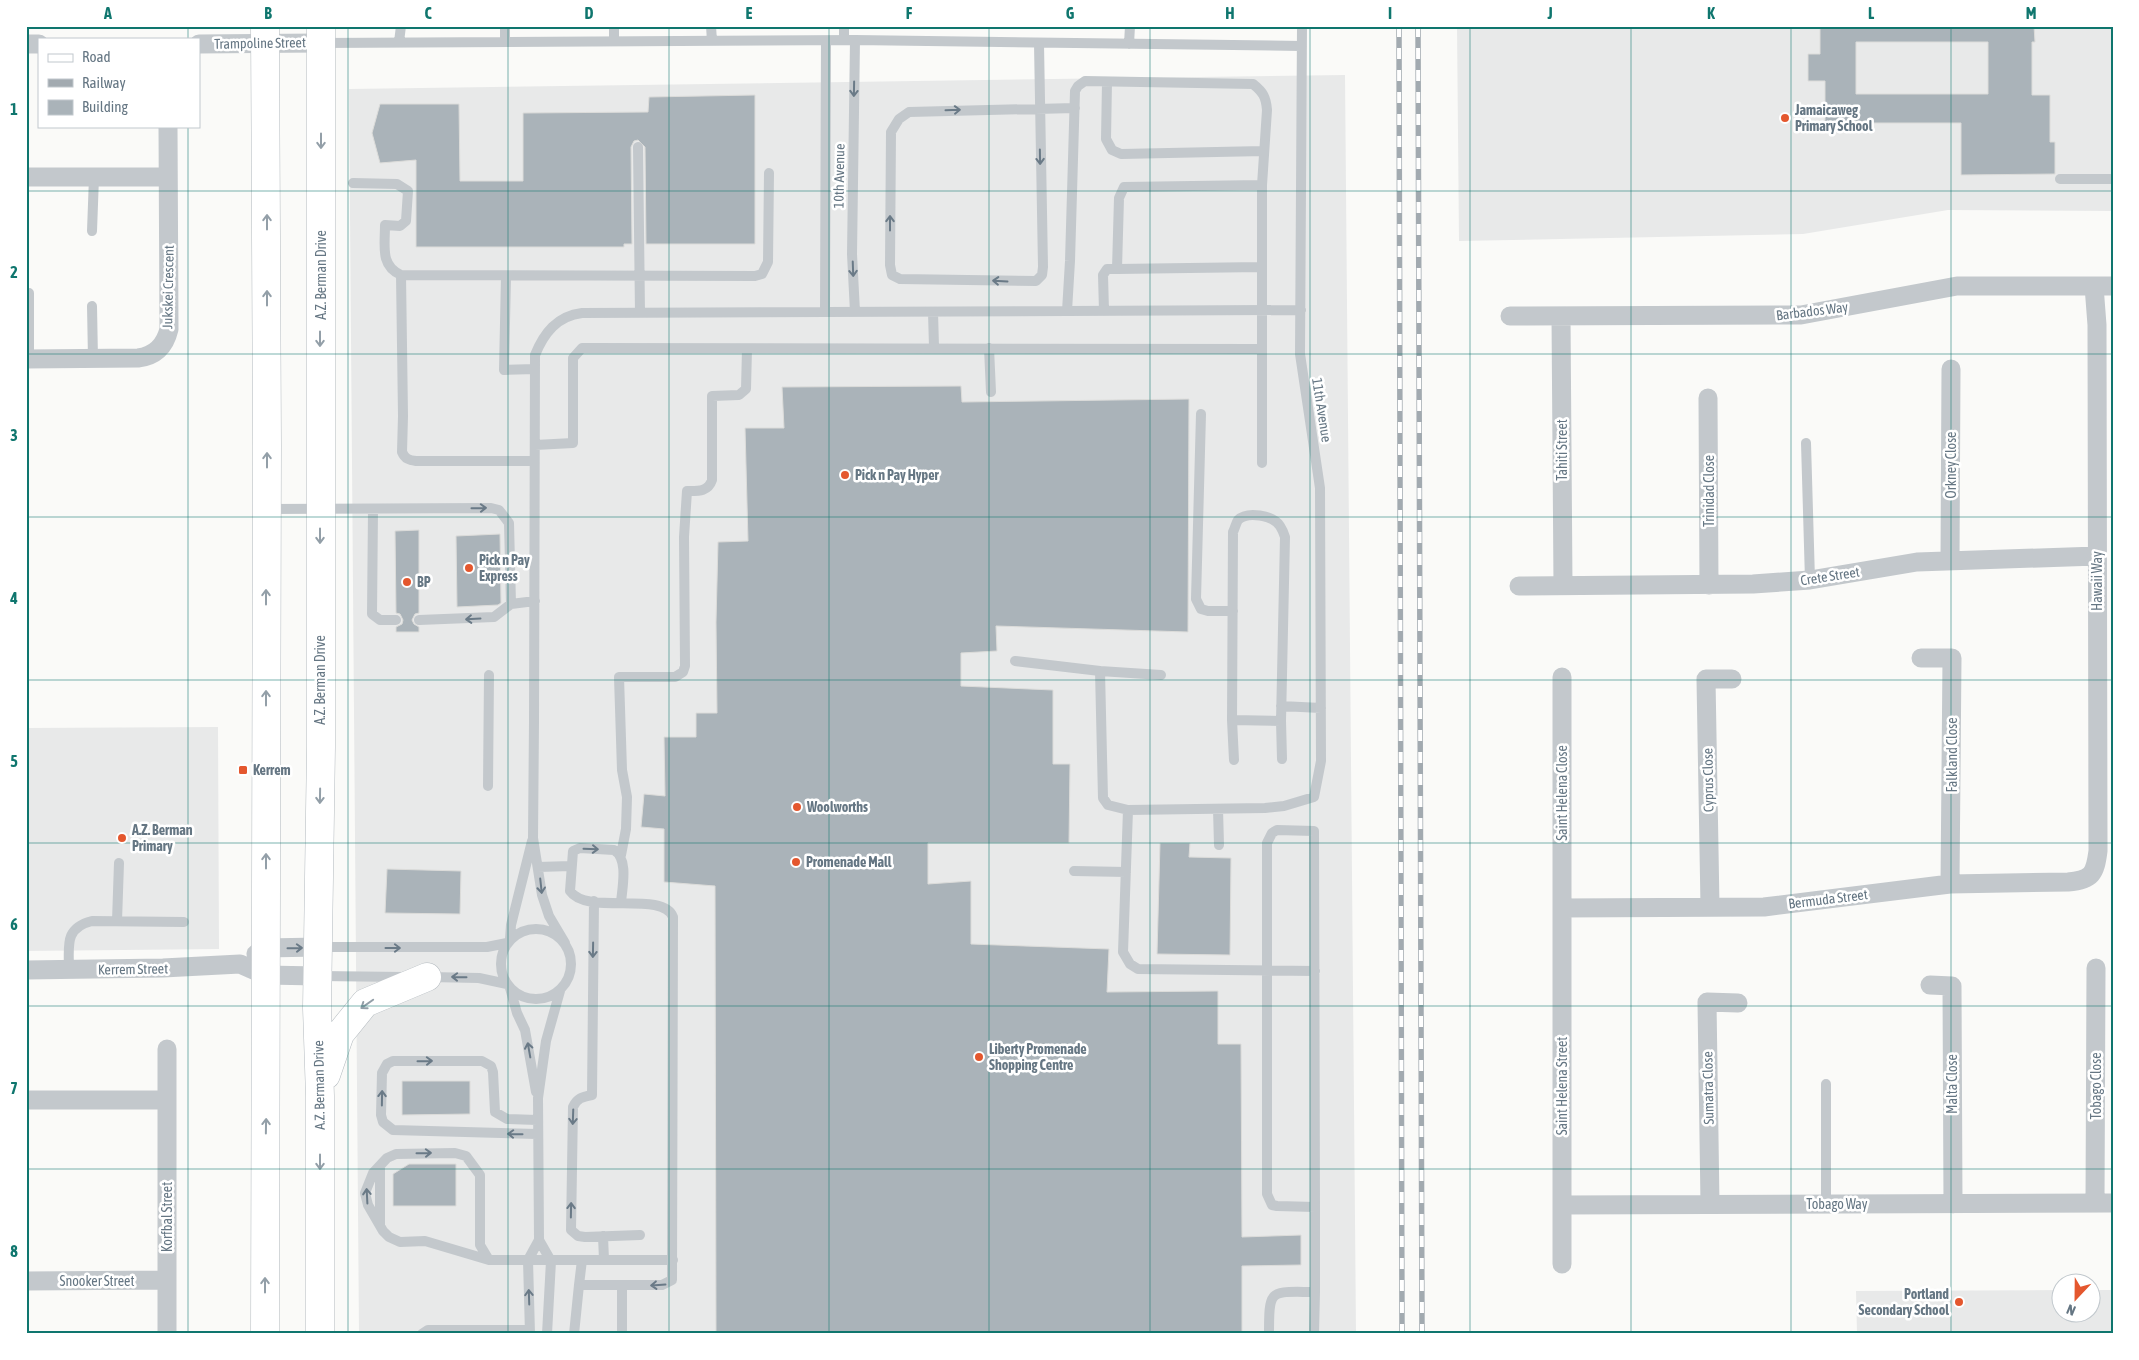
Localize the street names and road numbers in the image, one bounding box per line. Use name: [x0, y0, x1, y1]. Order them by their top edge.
street label: Trampoline Street: [214, 34, 306, 52]
street label: 10th Avenue: [830, 144, 848, 208]
street label: A.Z. Berman Drive: [313, 230, 329, 320]
street label: Jukskei Crescent: [159, 245, 177, 329]
street label: Barbados Way: [1775, 299, 1849, 323]
street label: 11th Avenue: [1309, 377, 1335, 443]
street label: Tahiti Street: [1554, 419, 1570, 481]
street label: Orkney Close: [1943, 432, 1959, 498]
street label: Trinidad Close: [1701, 455, 1717, 527]
street label: Hawaii Way: [2089, 551, 2105, 611]
street label: Crete Street: [1799, 563, 1861, 589]
street label: A.Z. Berman Drive: [312, 635, 328, 725]
street label: Falkland Close: [1944, 717, 1960, 793]
street label: Saint Helena Close: [1554, 745, 1570, 841]
street label: Cyprus Close: [1699, 748, 1717, 812]
street label: Bermuda Street: [1787, 886, 1869, 912]
street label: Kerrem Street: [98, 960, 168, 978]
street label: Saint Helena Street: [1554, 1037, 1570, 1135]
street label: A.Z. Berman Drive: [310, 1040, 328, 1130]
street label: Sumatra Close: [1699, 1051, 1717, 1125]
street label: Tobago Close: [2088, 1052, 2104, 1120]
street label: Malta Close: [1944, 1054, 1960, 1114]
street label: Korfbal Street: [159, 1182, 175, 1252]
street label: Tobago Way: [1806, 1196, 1868, 1212]
street label: Snooker Street: [60, 1273, 134, 1289]

